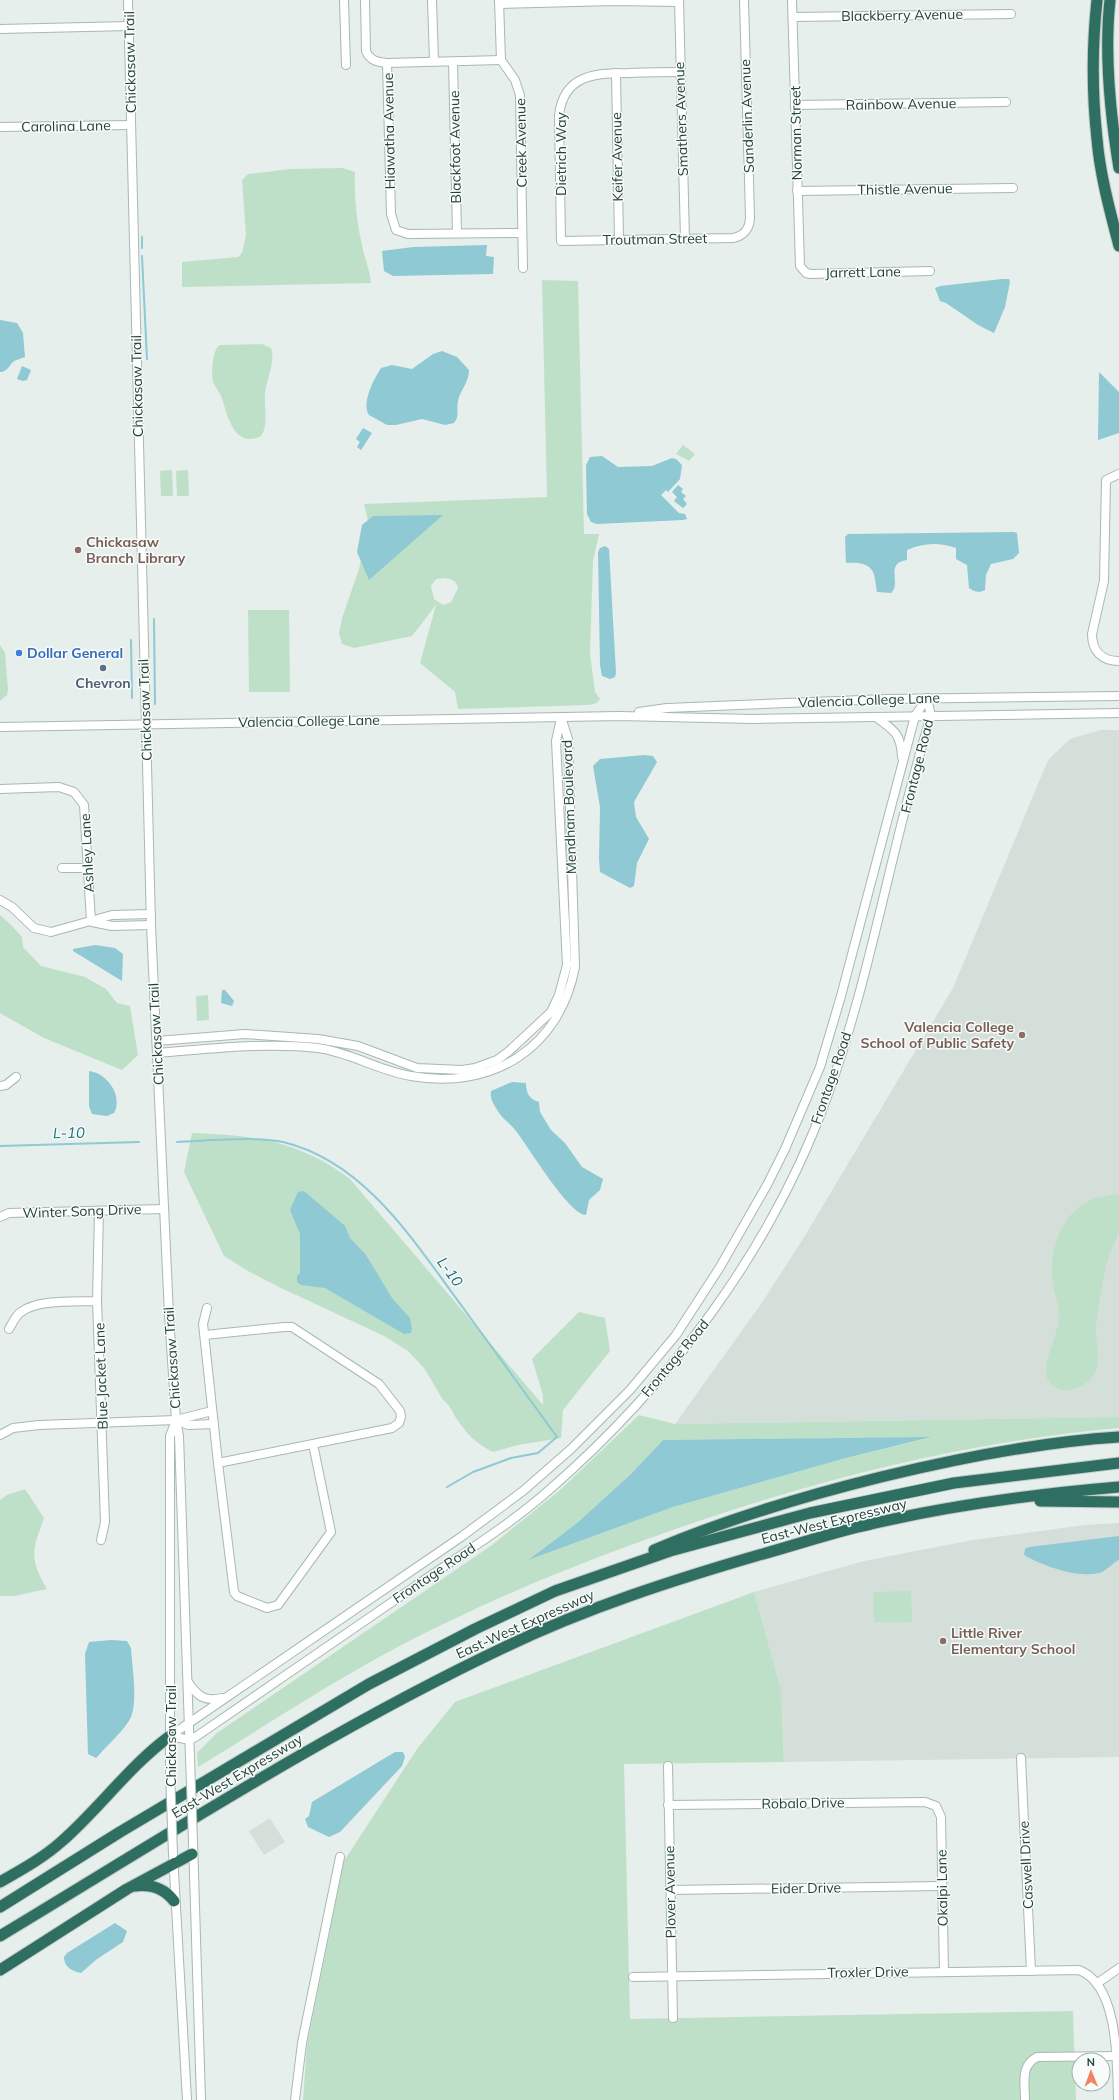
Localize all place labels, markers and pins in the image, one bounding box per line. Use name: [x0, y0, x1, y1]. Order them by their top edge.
place label: Chickasaw Branch Library: [86, 533, 186, 567]
marker: Chickasaw Branch Library: [73, 545, 83, 555]
place label: Dollar General: [27, 644, 123, 662]
marker: Dollar General: [14, 648, 24, 658]
marker: Chevron: [98, 663, 108, 673]
place label: Chevron: [75, 674, 131, 692]
place label: Valencia College School of Public Safety: [860, 1018, 1014, 1052]
marker: Valencia College School of Public Safety: [1017, 1030, 1027, 1040]
place label: Little River Elementary School: [951, 1624, 1075, 1658]
marker: Little River Elementary School: [938, 1636, 948, 1646]

